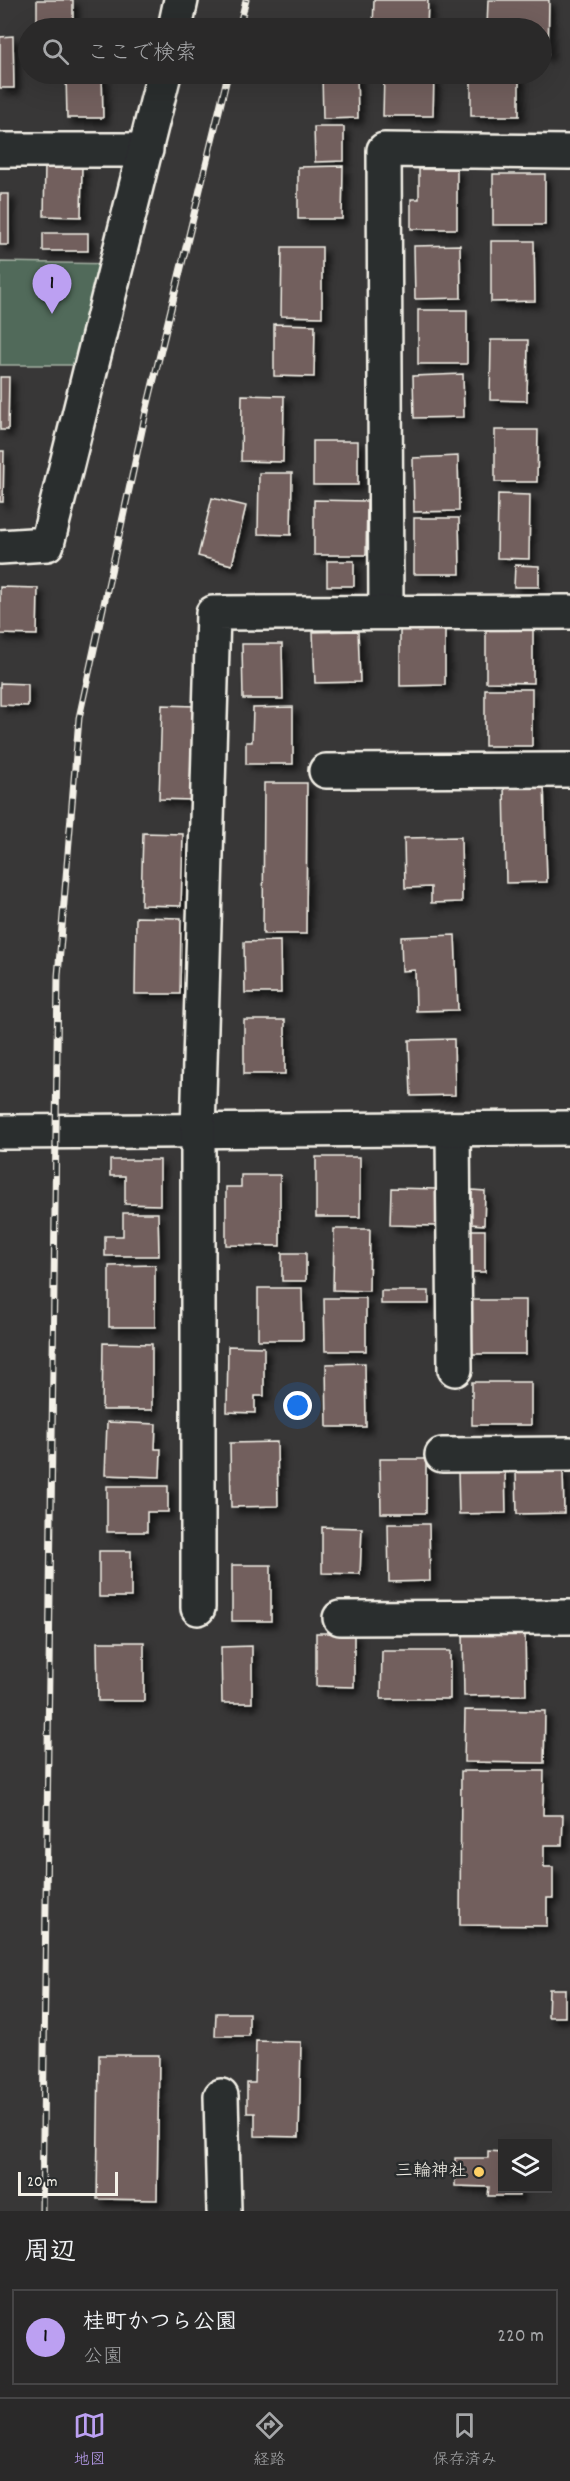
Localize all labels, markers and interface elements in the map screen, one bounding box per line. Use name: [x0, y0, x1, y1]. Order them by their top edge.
search box: [18, 18, 552, 84]
icon: search: [39, 35, 72, 68]
text: ここで検索: [87, 39, 197, 70]
pin: 1: [32, 264, 72, 314]
your location: [283, 1391, 312, 1420]
map controls: [498, 2139, 552, 2193]
button: layers: [498, 2139, 552, 2193]
place label: 三輪神社: [395, 2160, 467, 2185]
marker: 三輪神社: [472, 2165, 486, 2179]
scale bar: [18, 2169, 118, 2196]
text: 20 m: [27, 2171, 57, 2194]
text: 周辺: [24, 2235, 76, 2272]
text: 桂町かつら公園: [83, 2308, 237, 2339]
text: 1: [43, 2323, 48, 2351]
text: 220 m: [497, 2323, 544, 2351]
text: 公園: [83, 2344, 123, 2372]
tab: 地図: [73, 2409, 106, 2472]
tab: 経路: [253, 2409, 286, 2472]
tab: 保存済み: [433, 2409, 497, 2472]

